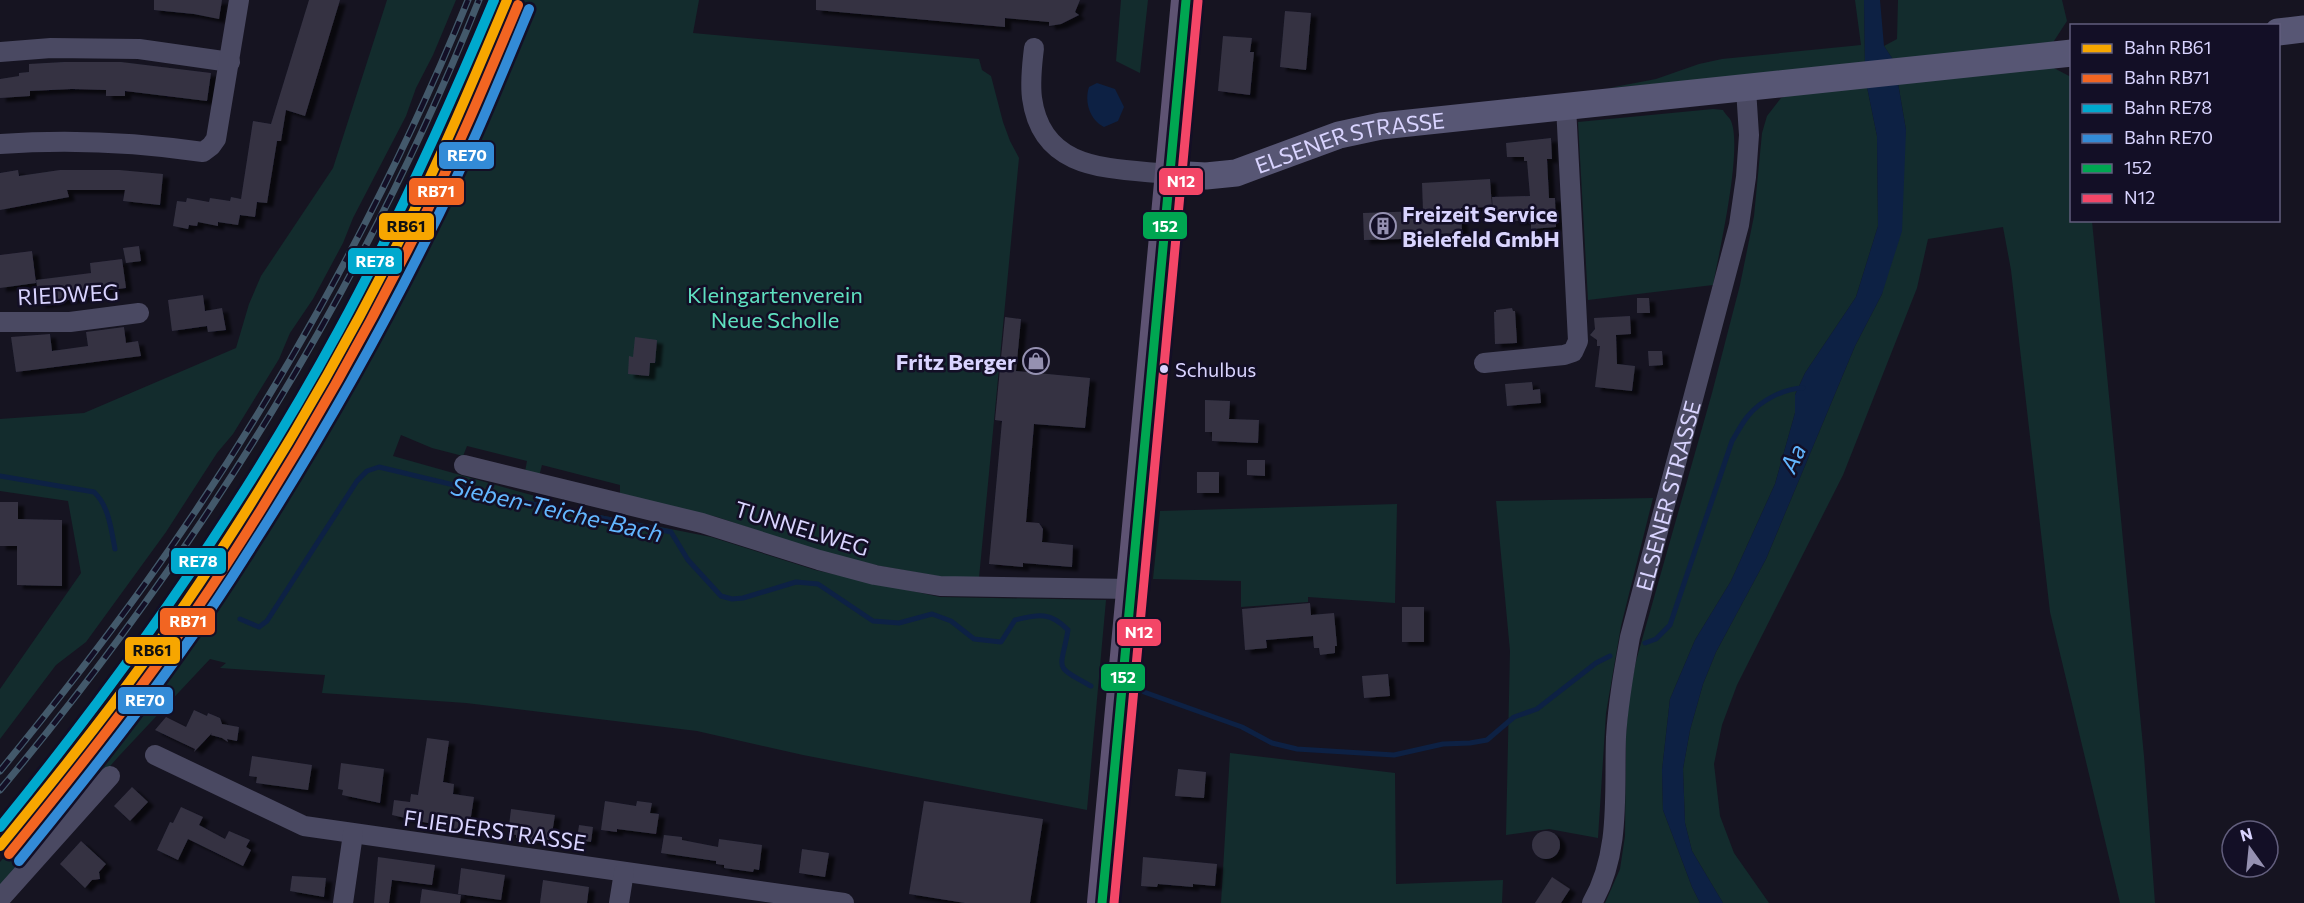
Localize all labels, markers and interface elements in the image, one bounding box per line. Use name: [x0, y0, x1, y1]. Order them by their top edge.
legend: [2070, 24, 2280, 222]
text: Bahn RB61: [2124, 36, 2211, 58]
text: Bahn RB71: [2124, 66, 2210, 88]
text: Bahn RE78: [2124, 96, 2212, 118]
street label: ELSENER STRASSE: [1251, 106, 1446, 178]
text: Bahn RE70: [2124, 126, 2213, 148]
line badge: RE70: [438, 141, 495, 170]
text: RE70: [447, 145, 487, 164]
text: 152: [2124, 156, 2152, 178]
line badge: N12: [1158, 167, 1204, 196]
text: N12: [1167, 171, 1195, 190]
line badge: RB71: [408, 177, 465, 206]
text: RB71: [417, 181, 455, 200]
text: N12: [2124, 186, 2155, 208]
place label: Freizeit Service Bielefeld GmbH: [1402, 200, 1560, 252]
line badge: 152: [1142, 211, 1188, 240]
building icon: Freizeit Service Bielefeld GmbH: [1368, 211, 1398, 241]
line badge: RB61: [378, 212, 435, 241]
text: RB61: [387, 216, 425, 235]
text: 152: [1152, 216, 1178, 235]
line badge: RE78: [347, 247, 403, 275]
text: RE78: [355, 251, 395, 270]
street label: RIEDWEG: [17, 278, 119, 310]
park label: Kleingartenverein Neue Scholle: [687, 281, 863, 333]
shop icon: Fritz Berger: [1021, 346, 1051, 376]
place label: Fritz Berger: [896, 348, 1016, 375]
place label: Schulbus: [1175, 357, 1256, 381]
marker: Schulbus: [1158, 363, 1170, 375]
street label: ELSENER STRASSE: [1629, 398, 1705, 594]
water label: Aa: [1772, 439, 1811, 478]
water label: Sieben-Teiche-Bach: [448, 471, 666, 547]
street label: TUNNELWEG: [732, 495, 872, 561]
line badge: RE78: [170, 547, 227, 575]
text: RE78: [178, 551, 218, 570]
line badge: RB71: [159, 607, 216, 636]
text: RB71: [169, 611, 207, 630]
line badge: N12: [1116, 618, 1162, 647]
text: N12: [1125, 622, 1153, 641]
line badge: RB61: [124, 636, 181, 665]
text: RB61: [133, 640, 171, 659]
line badge: 152: [1100, 663, 1146, 692]
text: 152: [1110, 667, 1136, 686]
line badge: RE70: [117, 686, 174, 715]
text: RE70: [125, 690, 165, 709]
street label: FLIEDERSTRASSE: [402, 804, 588, 856]
north arrow: [2220, 819, 2280, 879]
text: N: [2238, 823, 2254, 845]

